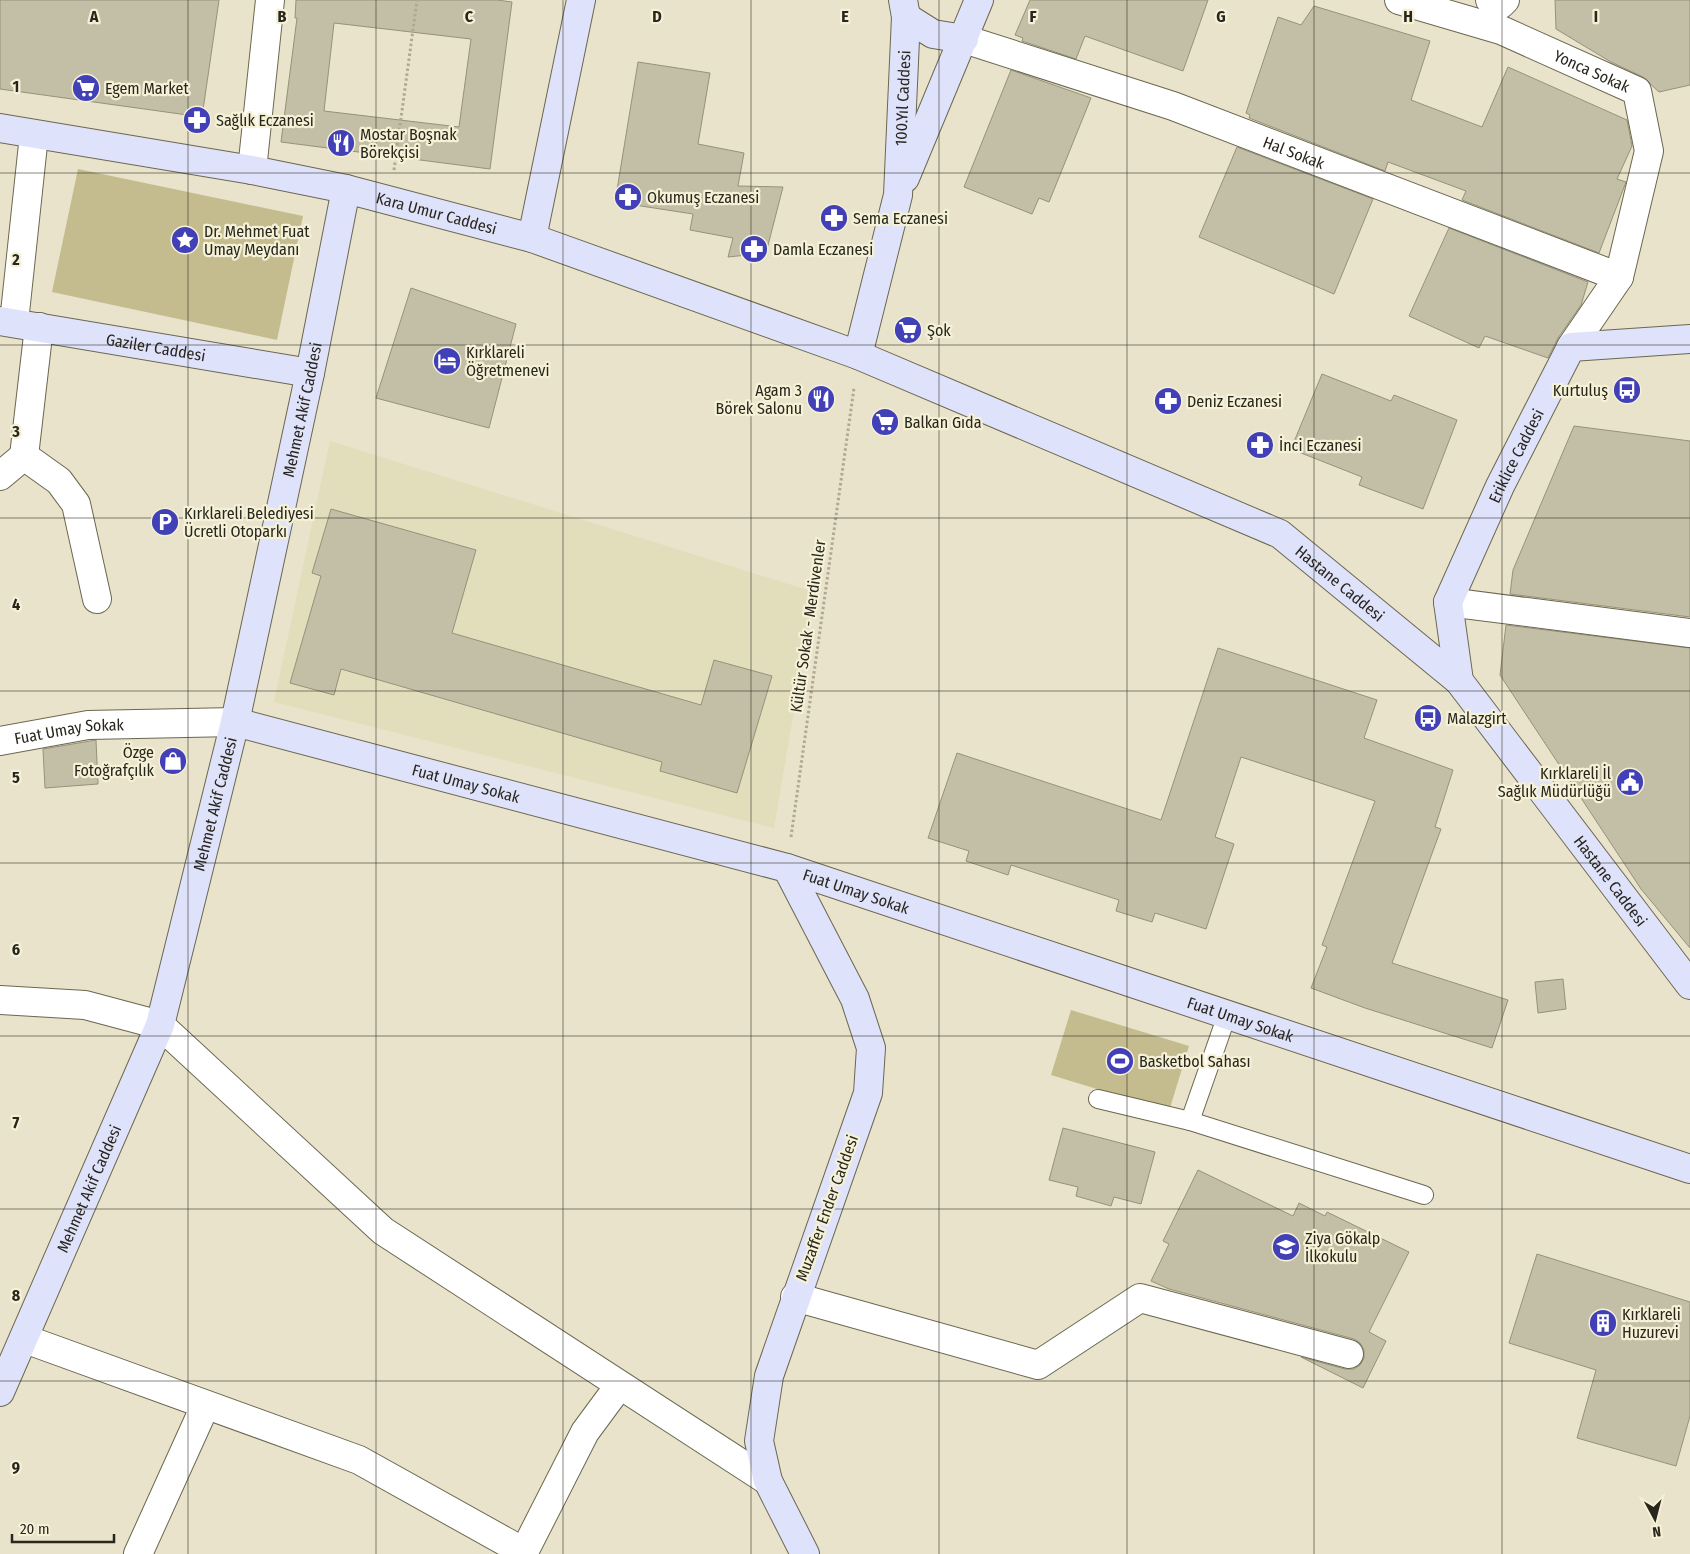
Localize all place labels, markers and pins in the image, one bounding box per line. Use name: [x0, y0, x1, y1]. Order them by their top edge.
supermarket icon: Egem Market: [71, 73, 101, 103]
place label: Egem Market: [105, 79, 189, 98]
pharmacy icon: Sağlık Eczanesi: [182, 105, 212, 135]
place label: Sağlık Eczanesi: [216, 111, 314, 130]
place label: Mostar Boşnak Börekçisi: [360, 125, 457, 162]
restaurant icon: Mostar Boşnak Börekçisi: [326, 128, 356, 158]
pharmacy icon: Okumuş Eczanesi: [613, 182, 643, 212]
place label: Okumuş Eczanesi: [647, 188, 759, 207]
pharmacy icon: Sema Eczanesi: [819, 203, 849, 233]
place label: Sema Eczanesi: [853, 209, 948, 228]
place label: Dr. Mehmet Fuat Umay Meydanı: [204, 222, 310, 259]
place icon: Dr. Mehmet Fuat Umay Meydanı: [170, 225, 200, 255]
pharmacy icon: Damla Eczanesi: [739, 234, 769, 264]
place label: Damla Eczanesi: [773, 240, 873, 259]
supermarket icon: Şok: [893, 315, 923, 345]
place label: Şok: [927, 321, 951, 340]
place label: Kırklareli Öğretmenevi: [466, 343, 549, 380]
hotel icon: Kırklareli Öğretmenevi: [432, 346, 462, 376]
bus stop icon: Kurtuluş: [1612, 375, 1642, 405]
place label: Agam 3 Börek Salonu: [716, 381, 802, 418]
place label: Kurtuluş: [1553, 381, 1608, 400]
restaurant icon: Agam 3 Börek Salonu: [806, 384, 836, 414]
pharmacy icon: Deniz Eczanesi: [1153, 386, 1183, 416]
place label: Deniz Eczanesi: [1187, 392, 1282, 411]
supermarket icon: Balkan Gıda: [870, 407, 900, 437]
place label: Balkan Gıda: [904, 413, 982, 432]
pharmacy icon: İnci Eczanesi: [1245, 430, 1275, 460]
place label: İnci Eczanesi: [1279, 436, 1361, 455]
place label: Kırklareli Belediyesi Ücretli Otoparkı: [184, 504, 314, 541]
parking icon: Kırklareli Belediyesi Ücretli Otoparkı: [150, 507, 180, 537]
bus stop icon: Malazgirt: [1413, 703, 1443, 733]
place label: Malazgirt: [1447, 709, 1507, 728]
place label: Özge Fotoğrafçılık: [74, 743, 155, 780]
shop icon: Özge Fotoğrafçılık: [158, 746, 188, 776]
place label: Kırklareli İl Sağlık Müdürlüğü: [1498, 764, 1611, 801]
public building icon: Kırklareli İl Sağlık Müdürlüğü: [1615, 767, 1645, 797]
sports icon: Basketbol Sahası: [1105, 1046, 1135, 1076]
place label: Basketbol Sahası: [1139, 1052, 1250, 1071]
place label: Ziya Gökalp İlkokulu: [1305, 1229, 1380, 1266]
school or university icon: Ziya Gökalp İlkokulu: [1271, 1232, 1301, 1262]
place label: Kırklareli Huzurevi: [1622, 1305, 1681, 1342]
building icon: Kırklareli Huzurevi: [1588, 1308, 1618, 1338]

